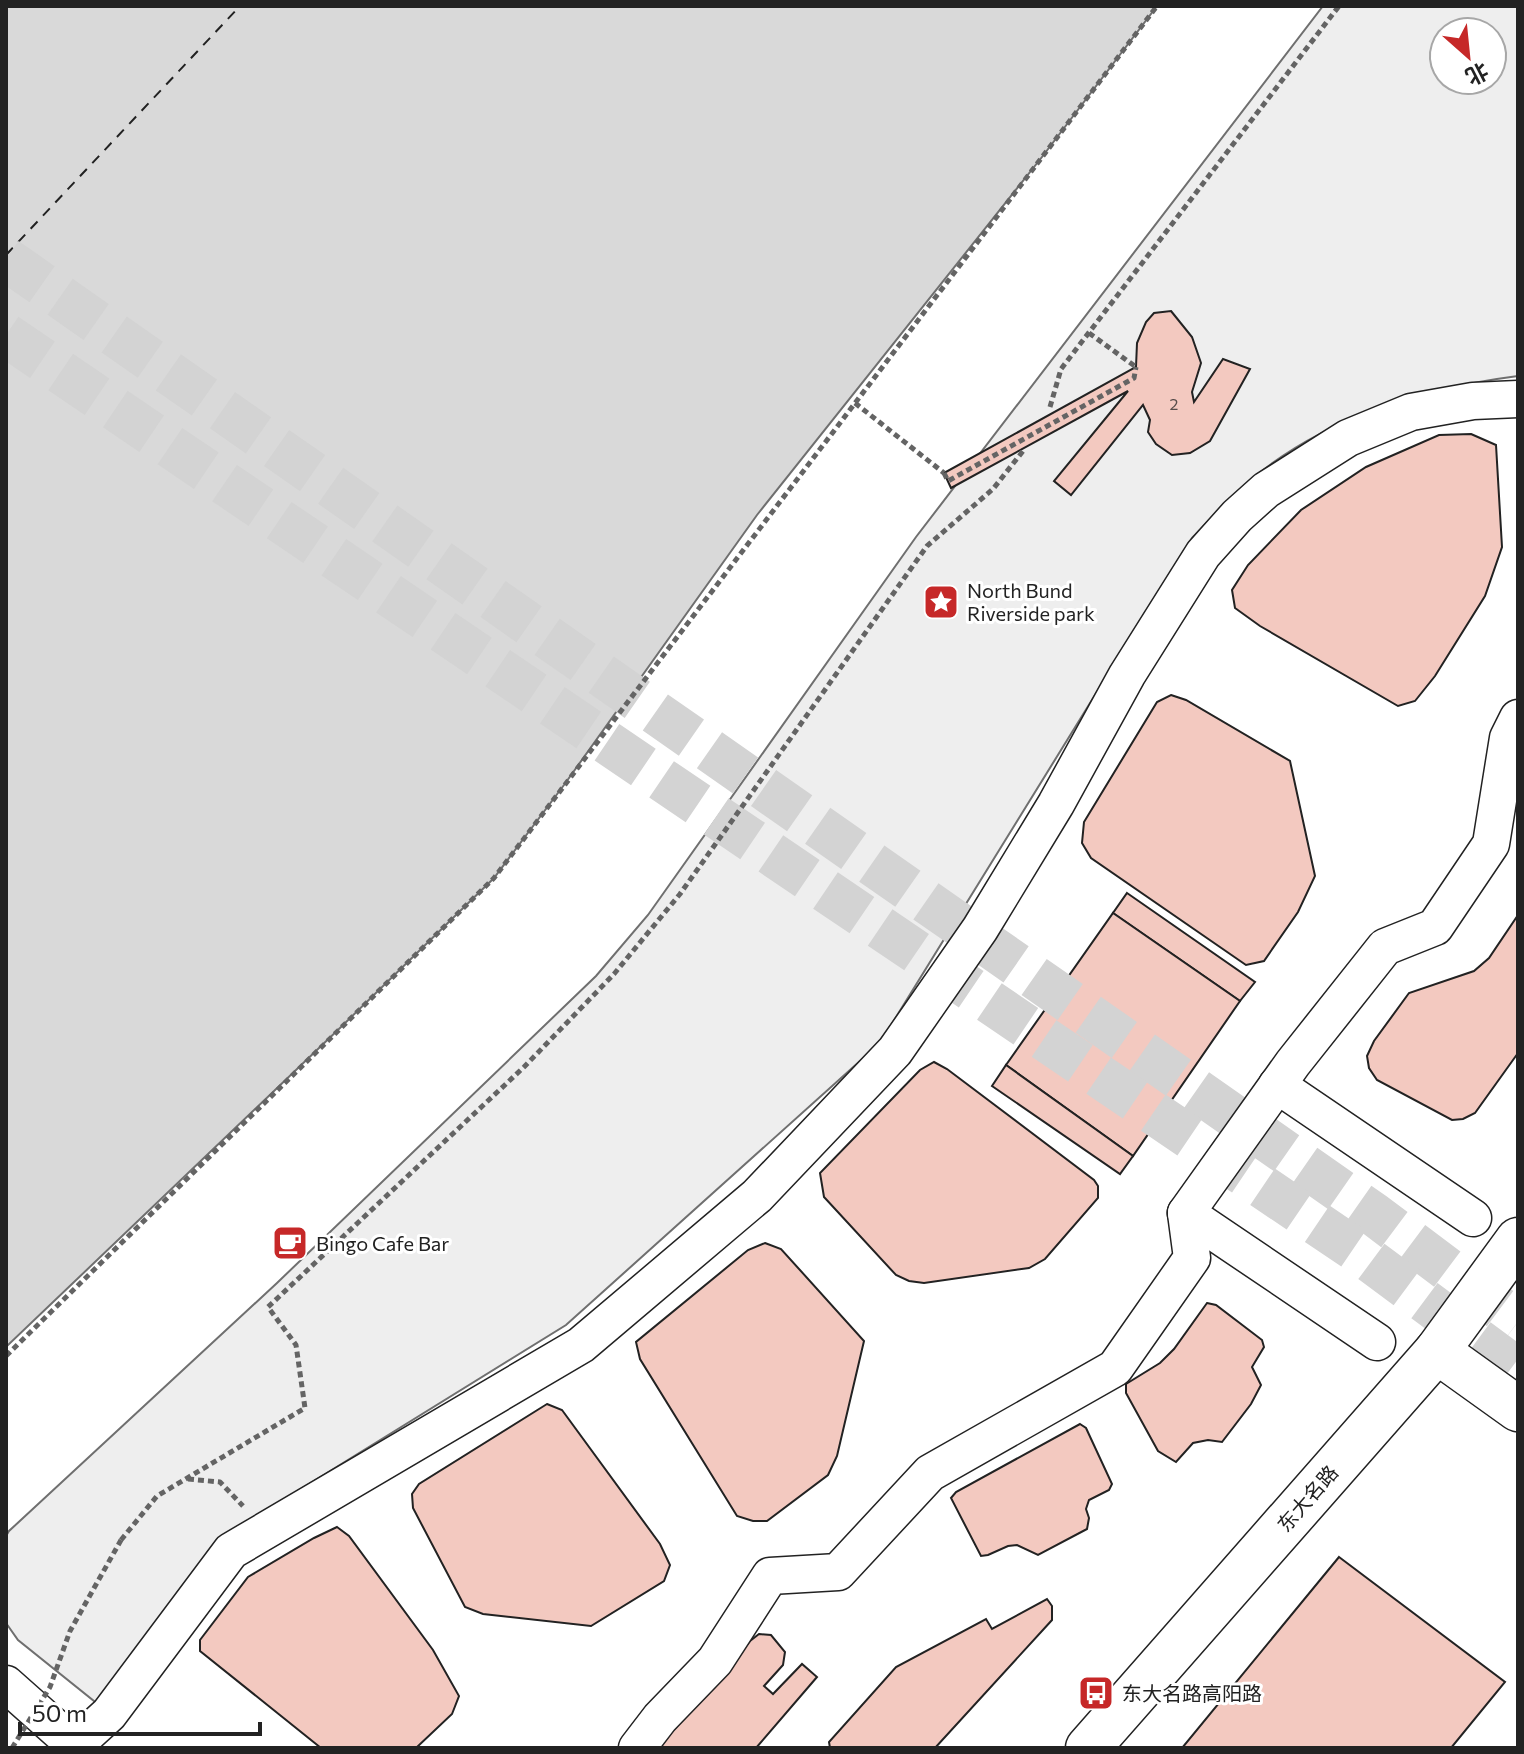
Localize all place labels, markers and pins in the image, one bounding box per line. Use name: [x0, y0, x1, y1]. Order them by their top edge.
place label: North Bund Riverside park: [967, 578, 1095, 625]
place icon: North Bund Riverside park: [922, 583, 960, 621]
cafe icon: Bingo Cafe Bar: [271, 1224, 309, 1262]
place label: Bingo Cafe Bar: [316, 1231, 449, 1255]
bus stop icon: 东大名路高阳路: [1077, 1674, 1115, 1712]
place label: 东大名路高阳路: [1122, 1681, 1262, 1705]

